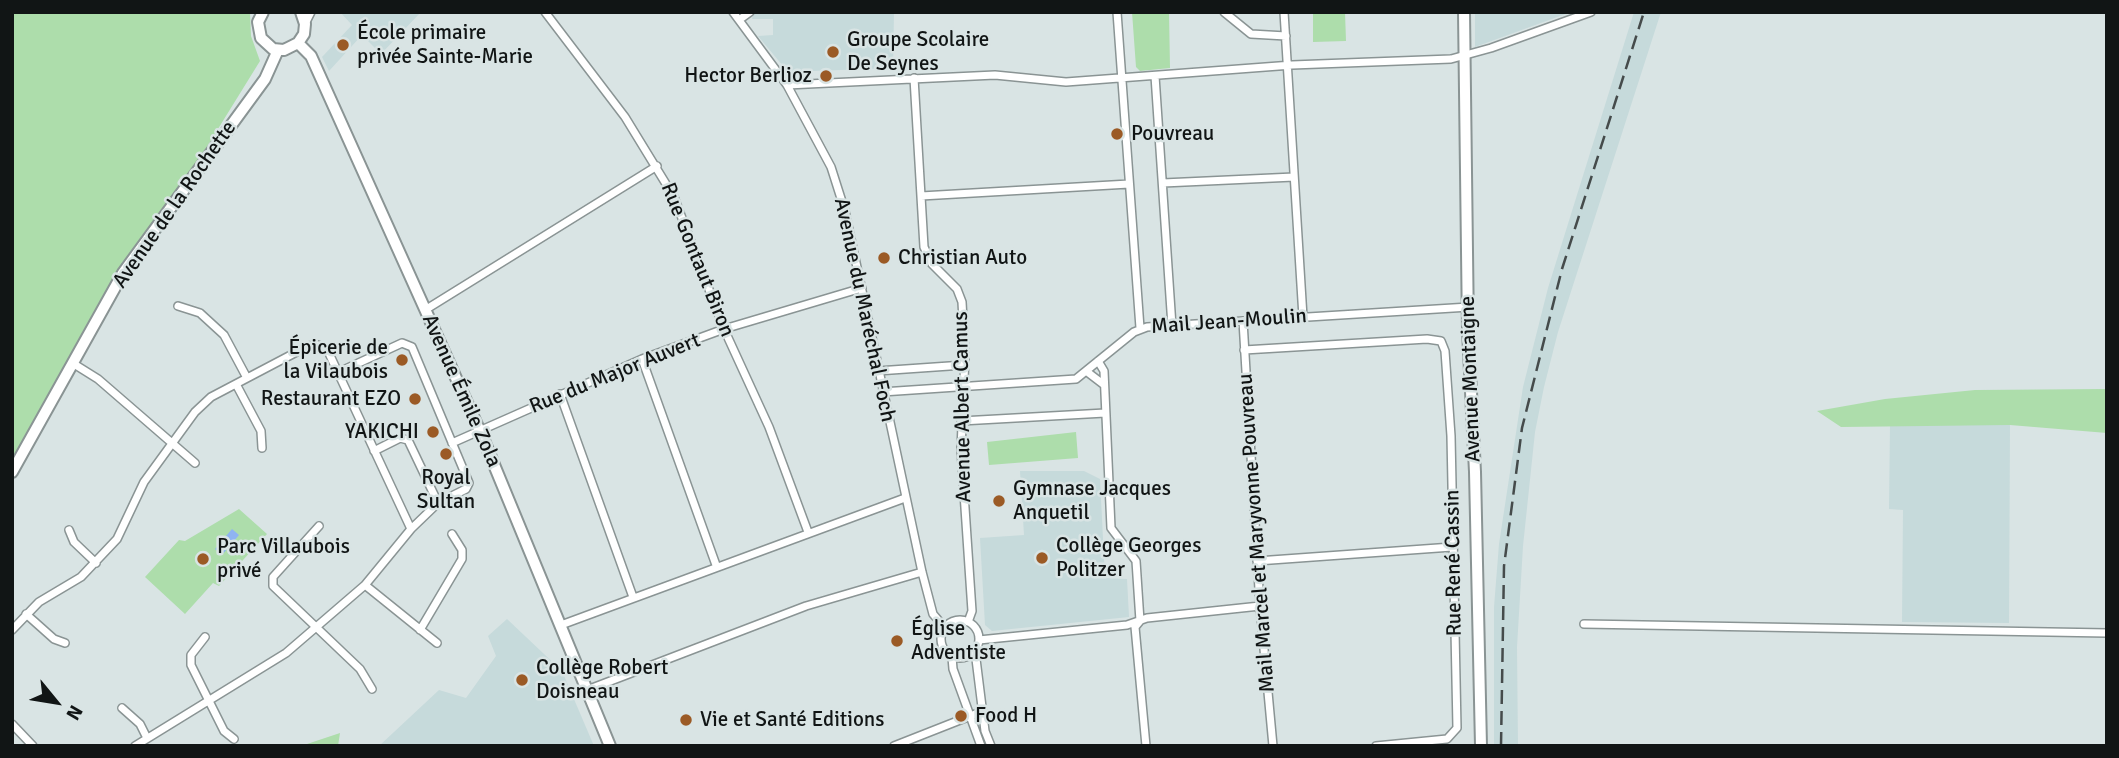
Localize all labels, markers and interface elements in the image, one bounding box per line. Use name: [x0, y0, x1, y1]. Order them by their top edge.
place label: École primaire privée Sainte-Marie: [357, 20, 533, 70]
place label: Groupe Scolaire De Seynes: [847, 27, 989, 77]
marker: École primaire privée Sainte-Marie: [335, 37, 351, 53]
marker: Groupe Scolaire De Seynes: [825, 44, 841, 60]
place label: Hector Berlioz: [684, 63, 812, 89]
marker: Hector Berlioz: [818, 68, 834, 84]
street label: Avenue de la Rochette: [108, 117, 242, 293]
place label: Pouvreau: [1131, 121, 1214, 147]
marker: Pouvreau: [1109, 126, 1125, 142]
street label: Rue Gontaut Biron: [655, 179, 739, 341]
street label: Avenue du Maréchal Foch: [828, 196, 900, 424]
place label: Christian Auto: [898, 245, 1027, 271]
marker: Christian Auto: [876, 250, 892, 266]
street label: Avenue Montaigne: [1456, 295, 1486, 463]
street label: Mail Jean-Moulin: [1150, 304, 1308, 340]
street label: Avenue Émile Zola: [416, 311, 506, 471]
street label: Avenue Albert Camus: [949, 311, 977, 503]
street label: Rue du Major Auvert: [526, 328, 704, 420]
place label: Épicerie de la Vilaubois: [284, 335, 388, 385]
marker: Épicerie de la Vilaubois: [394, 352, 410, 368]
street label: Mail Marcel et Maryvonne Pouvreau: [1233, 373, 1281, 693]
place label: Restaurant EZO: [261, 386, 401, 412]
marker: Restaurant EZO: [407, 391, 423, 407]
place label: YAKICHI: [345, 419, 419, 445]
marker: YAKICHI: [425, 424, 441, 440]
marker: Royal Sultan: [438, 446, 454, 462]
place label: Royal Sultan: [417, 465, 475, 515]
place label: Gymnase Jacques Anquetil: [1013, 476, 1171, 526]
street label: Rue René Cassin: [1440, 489, 1468, 637]
marker: Gymnase Jacques Anquetil: [991, 493, 1007, 509]
place label: Collège Georges Politzer: [1056, 533, 1201, 583]
place label: Parc Villaubois privé: [217, 534, 350, 584]
marker: Collège Georges Politzer: [1034, 550, 1050, 566]
marker: Parc Villaubois privé: [195, 551, 211, 567]
place label: Église Adventiste: [911, 616, 1006, 666]
marker: Église Adventiste: [889, 633, 905, 649]
place label: Collège Robert Doisneau: [536, 655, 668, 705]
north arrow: [21, 667, 91, 737]
marker: Collège Robert Doisneau: [514, 672, 530, 688]
text: N: [60, 701, 88, 724]
place label: Food H: [975, 703, 1037, 729]
place label: Vie et Santé Editions: [700, 707, 884, 733]
marker: Food H: [953, 708, 969, 724]
marker: Vie et Santé Editions: [678, 712, 694, 728]

